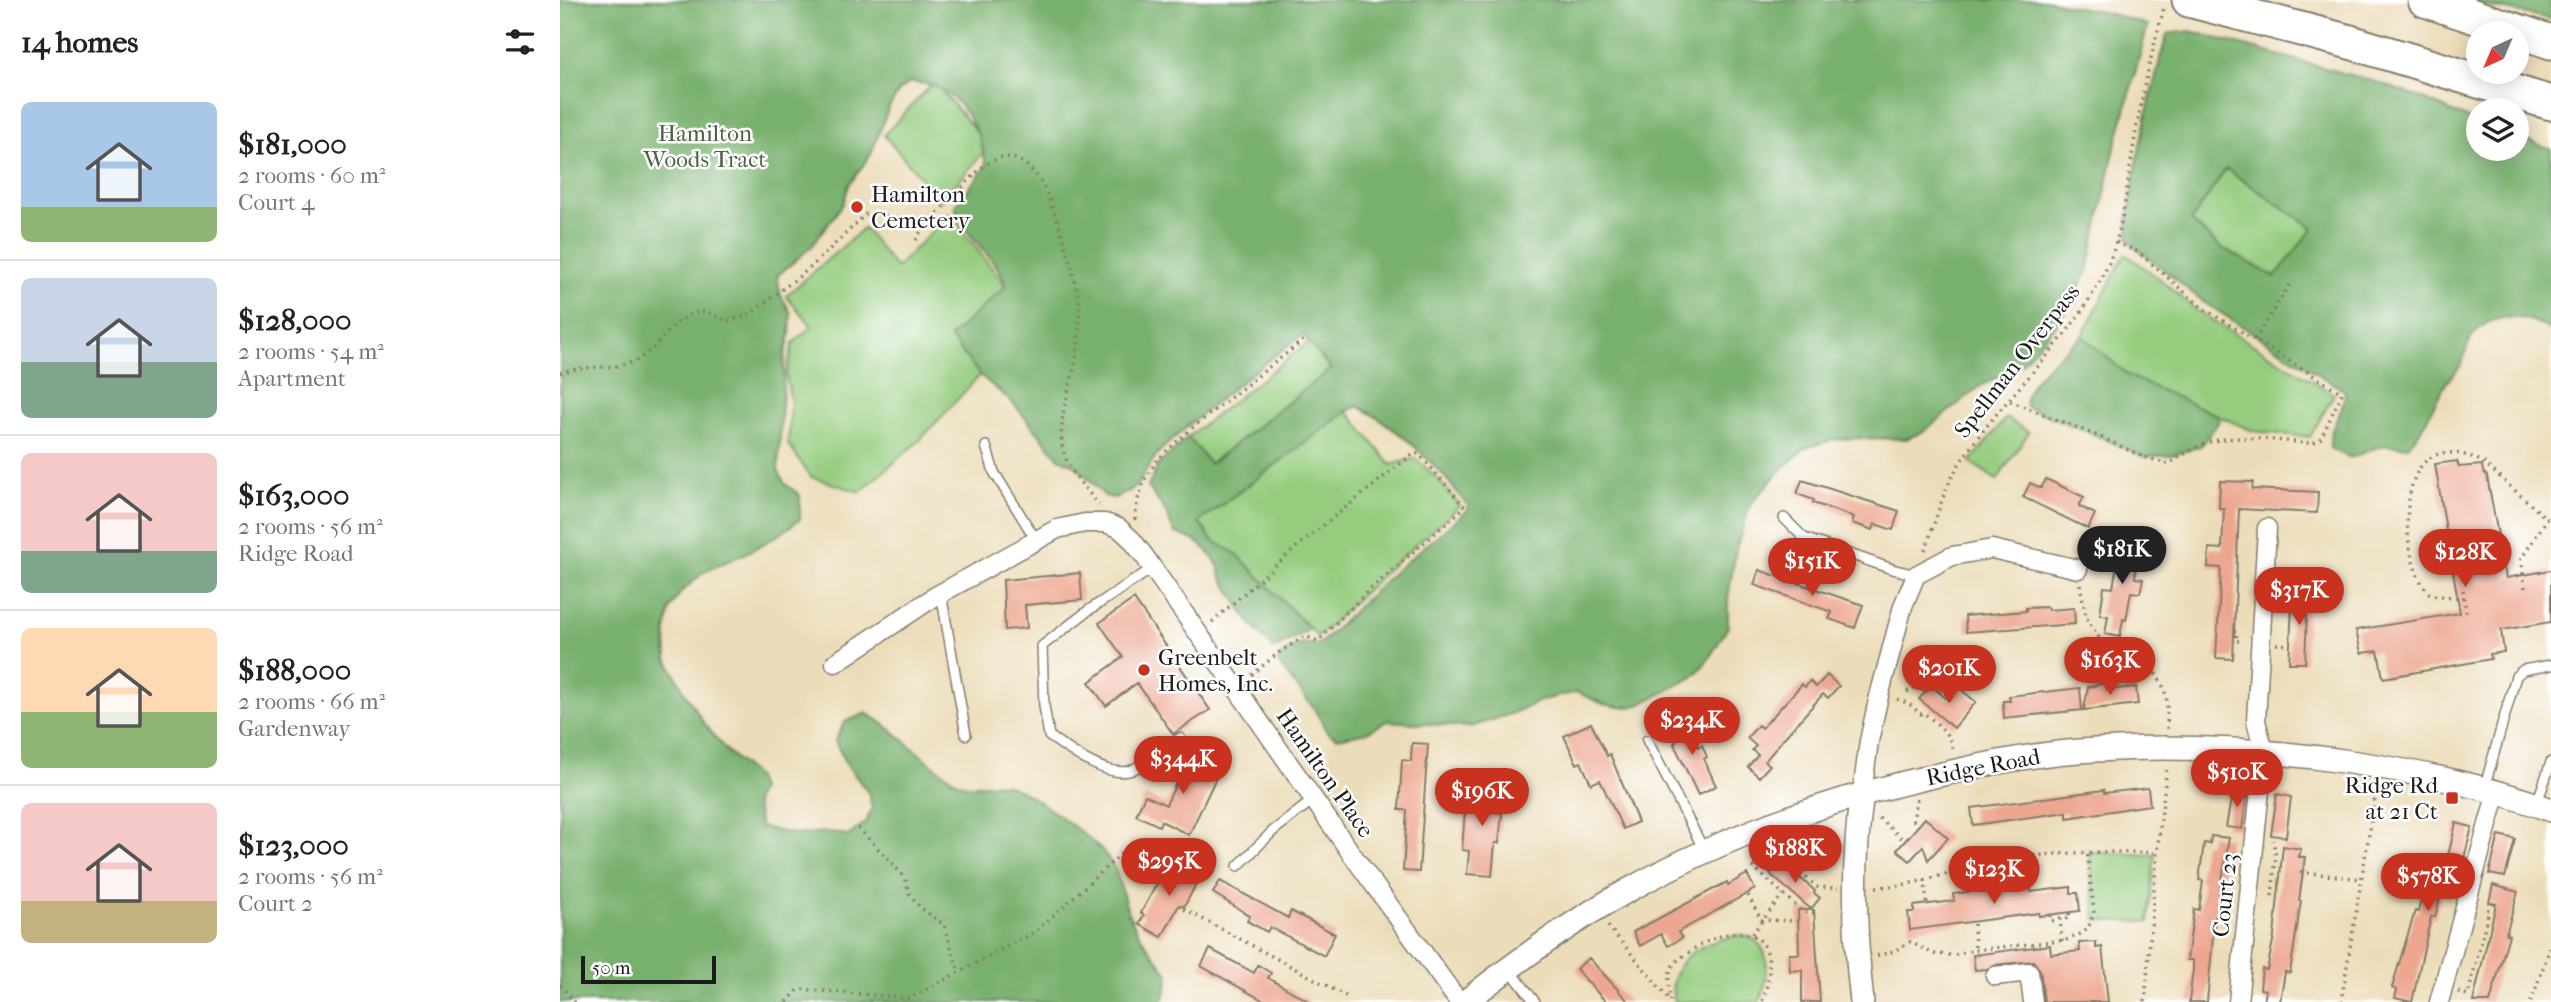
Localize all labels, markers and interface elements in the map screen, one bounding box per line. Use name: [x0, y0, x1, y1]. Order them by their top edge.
north arrow: [2466, 21, 2529, 84]
map controls: [2466, 21, 2529, 161]
icon: filters: [501, 23, 539, 61]
text: 14 homes: [21, 25, 138, 60]
button: layers: [2466, 98, 2529, 161]
park label: Hamilton Woods Tract: [642, 120, 767, 173]
text: $181,000: [238, 127, 347, 162]
icon: home: [77, 130, 161, 214]
text: 2 rooms · 60 m²: [238, 162, 385, 189]
place label: Hamilton Cemetery: [871, 181, 971, 234]
text: Court 4: [238, 189, 315, 216]
marker: Hamilton Cemetery: [849, 199, 865, 215]
street label: Spellman Overpass: [1949, 279, 2085, 443]
text: $128,000: [238, 303, 352, 338]
icon: home: [77, 306, 161, 390]
text: 2 rooms · 54 m²: [238, 338, 384, 365]
text: Apartment: [238, 365, 346, 392]
text: $163,000: [238, 478, 350, 513]
icon: home: [77, 481, 161, 565]
text: 2 rooms · 56 m²: [238, 513, 383, 540]
pin: $181K: [2073, 526, 2171, 586]
pin: $128K: [2416, 530, 2514, 589]
text: $181K: [2093, 535, 2151, 562]
pin: $151K: [1763, 538, 1861, 598]
text: $128K: [2435, 538, 2495, 565]
text: Ridge Road: [238, 540, 354, 567]
text: $151K: [1784, 547, 1840, 574]
pin: $317K: [2250, 568, 2348, 627]
text: $317K: [2270, 576, 2328, 603]
pin: $163K: [2061, 638, 2159, 697]
place label: Greenbelt Homes, Inc.: [1158, 644, 1273, 697]
pin: $201K: [1900, 646, 1998, 705]
text: $163K: [2080, 646, 2140, 673]
text: $188,000: [238, 653, 351, 688]
text: $201K: [1918, 654, 1980, 681]
icon: home: [77, 656, 161, 740]
marker: Greenbelt Homes, Inc.: [1136, 662, 1152, 678]
text: 2 rooms · 66 m²: [238, 688, 385, 715]
pin: $234K: [1643, 698, 1741, 757]
street label: Hamilton Place: [1271, 703, 1379, 843]
text: $234K: [1660, 706, 1724, 733]
text: Gardenway: [238, 715, 351, 742]
pin: $344K: [1134, 736, 1232, 796]
street label: Ridge Road: [1924, 743, 2043, 791]
text: $344K: [1150, 745, 1216, 772]
pin: $510K: [2188, 750, 2286, 809]
text: $510K: [2207, 758, 2267, 785]
pin: $196K: [1433, 768, 1531, 828]
place label: Ridge Rd at 21 Ct: [2345, 772, 2438, 825]
text: $196K: [1451, 777, 1513, 804]
marker: Ridge Rd at 21 Ct: [2444, 790, 2460, 806]
pin: $188K: [1746, 826, 1844, 885]
text: $123,000: [238, 828, 349, 863]
icon: home: [77, 831, 161, 915]
text: $188K: [1765, 834, 1825, 861]
pin: $295K: [1120, 838, 1218, 898]
pin: $123K: [1945, 846, 2043, 906]
text: $295K: [1137, 847, 1201, 874]
street label: Court 23: [2207, 852, 2243, 938]
pin: $578K: [2379, 853, 2477, 913]
text: $123K: [1965, 855, 2023, 882]
text: $578K: [2397, 862, 2459, 889]
text: 2 rooms · 56 m²: [238, 863, 383, 890]
text: Court 2: [238, 890, 313, 917]
scale bar: [581, 953, 716, 985]
text: 50 m: [592, 957, 631, 979]

